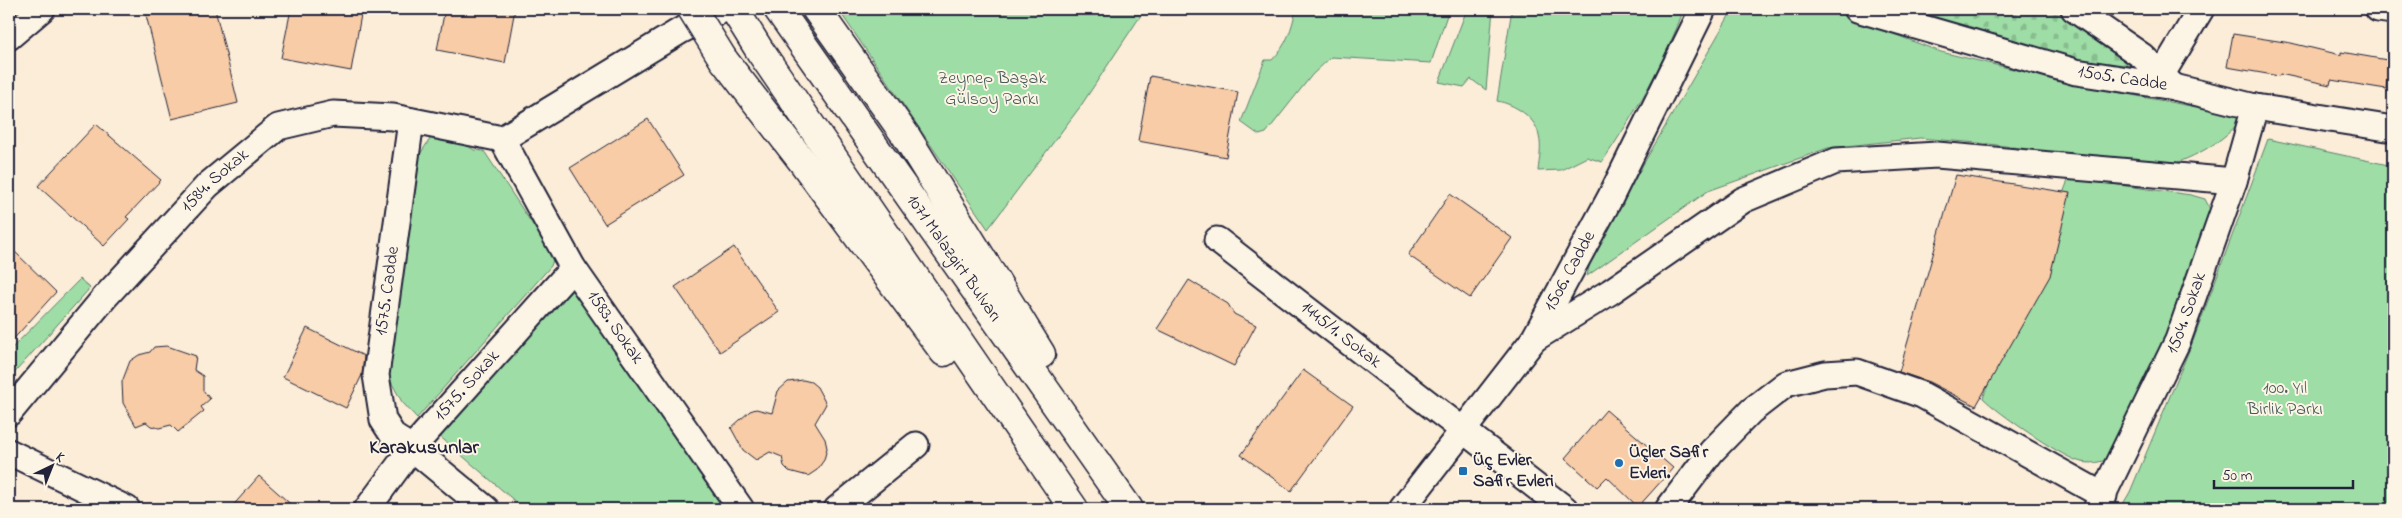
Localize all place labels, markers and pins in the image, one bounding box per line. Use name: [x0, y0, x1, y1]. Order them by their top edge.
place label: Üçler Safir Evleri.: [1629, 440, 1708, 487]
place label: Üç Evler Safir Evleri: [1473, 448, 1554, 495]
marker: Üçler Safir Evleri.: [1613, 457, 1625, 469]
marker: Üç Evler Safir Evleri: [1457, 465, 1469, 477]

